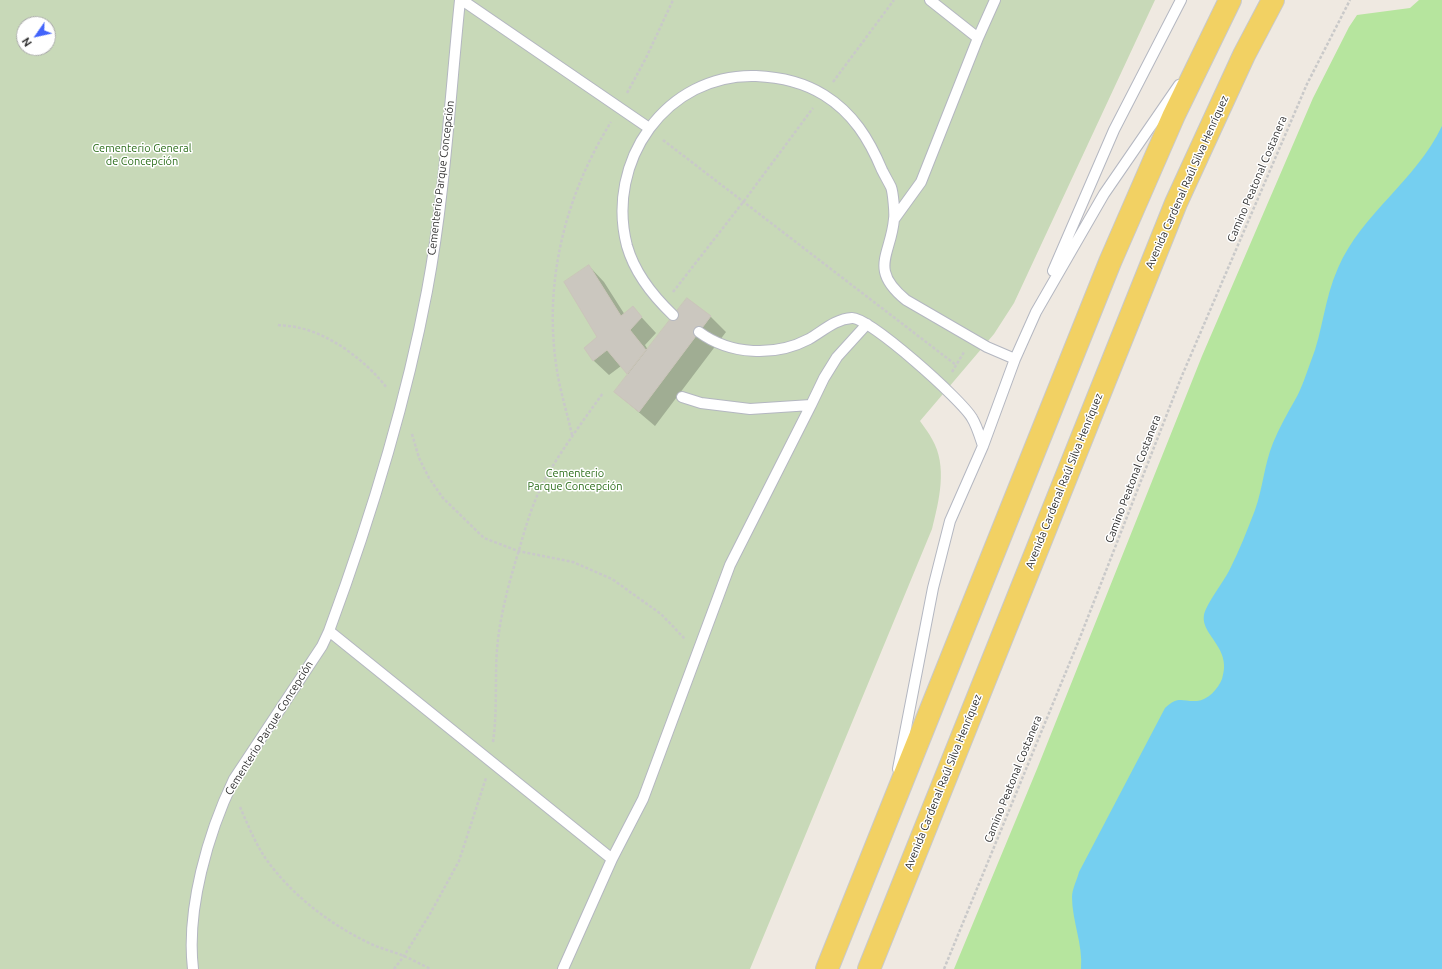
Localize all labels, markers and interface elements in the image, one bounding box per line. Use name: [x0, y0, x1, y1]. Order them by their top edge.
north arrow: [16, 16, 56, 56]
text: N: [20, 35, 34, 49]
street label: Avenida Cardenal Raúl Silva Henríquez: [1143, 93, 1231, 271]
street label: Cementerio Parque Concepción: [425, 100, 457, 256]
street label: Camino Peatonal Costanera: [1224, 114, 1290, 244]
park label: Cementerio General de Concepción: [92, 141, 192, 167]
street label: Avenida Cardenal Raúl Silva Henríquez: [1023, 391, 1105, 571]
street label: Camino Peatonal Costanera: [1102, 413, 1164, 545]
park label: Cementerio Parque Concepción: [527, 466, 623, 492]
street label: Cementerio Parque Concepción: [222, 658, 316, 798]
street label: Avenida Cardenal Raúl Silva Henríquez: [902, 692, 984, 872]
street label: Camino Peatonal Costanera: [981, 713, 1045, 845]

